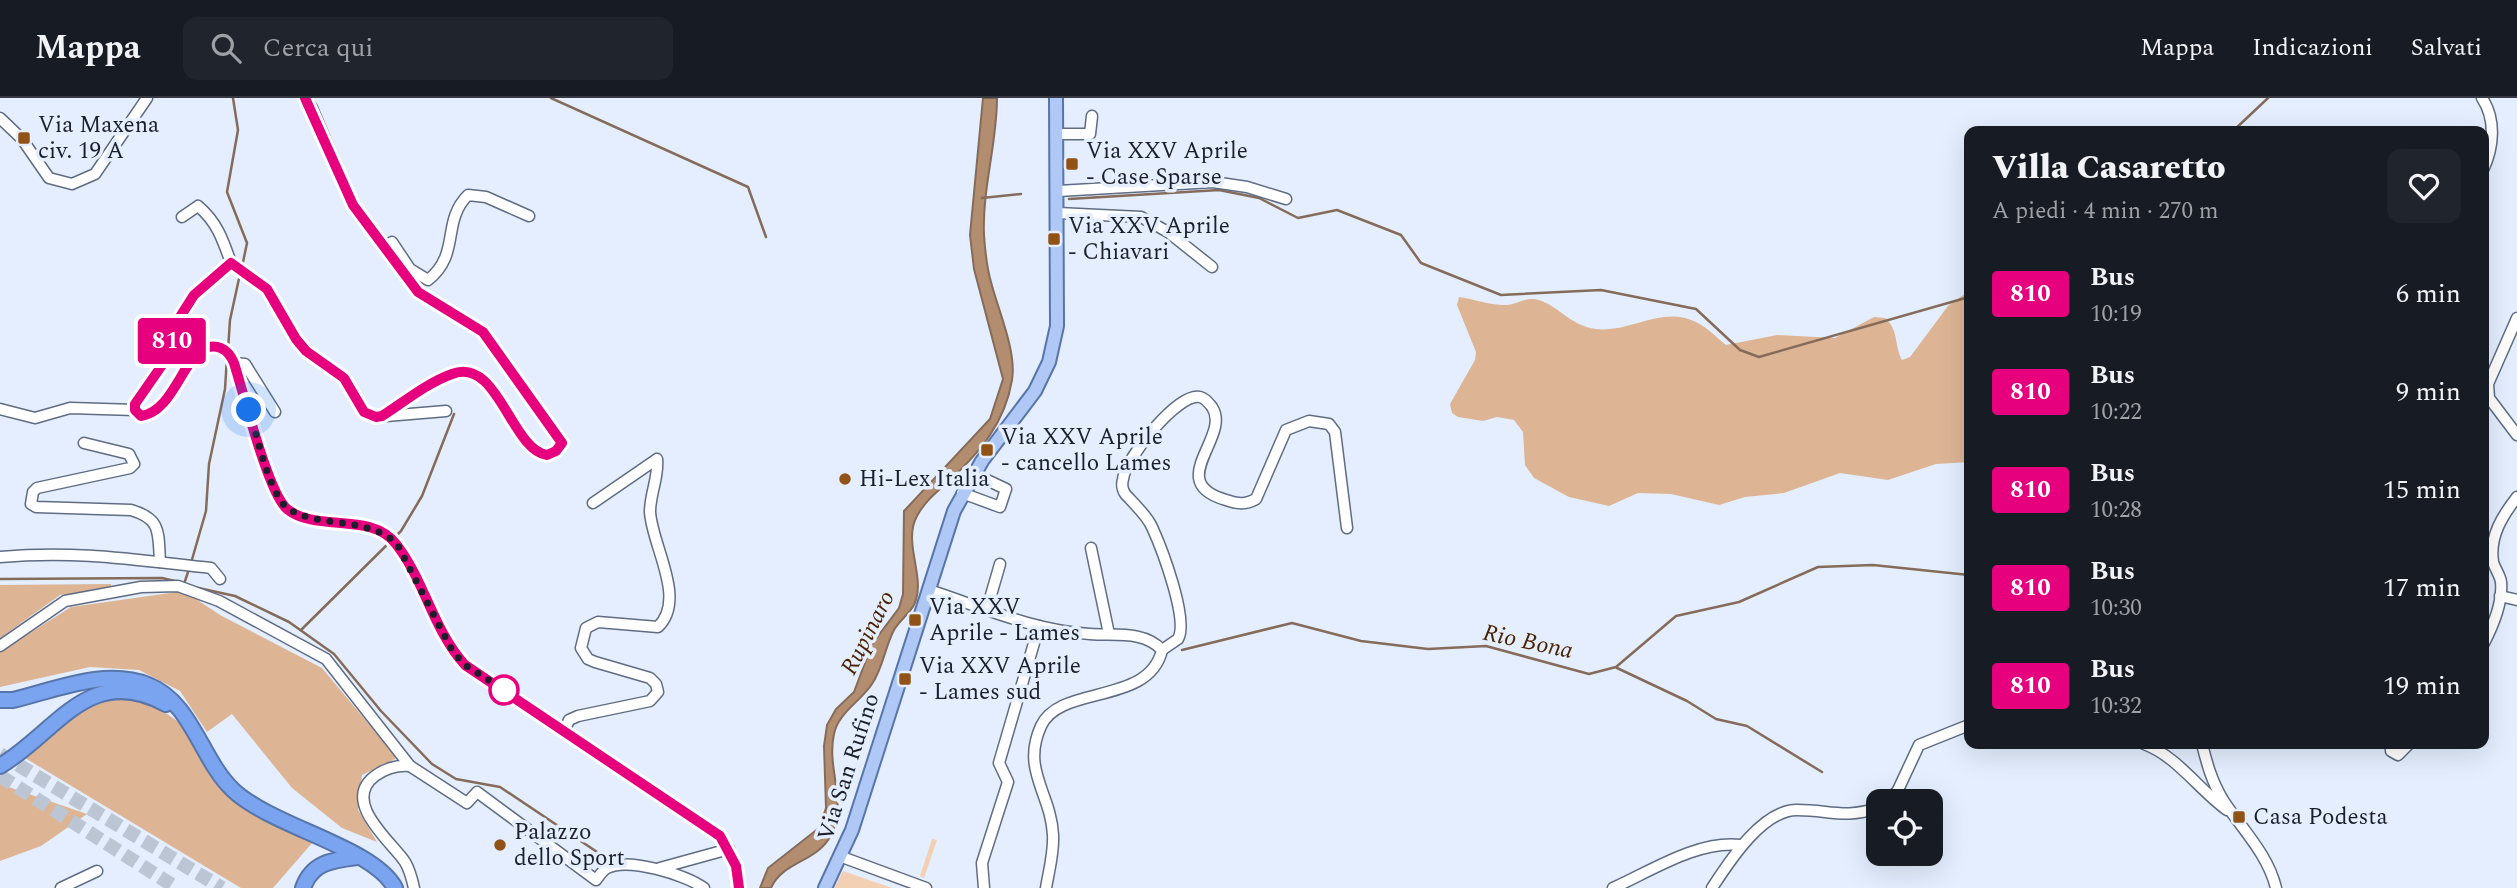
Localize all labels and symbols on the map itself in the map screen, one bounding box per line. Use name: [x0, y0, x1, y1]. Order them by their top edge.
place label: Via Maxena civ. 19 A: [38, 108, 159, 169]
marker: Via Maxena civ. 19 A: [16, 130, 32, 146]
place label: Via XXV Aprile - Case Sparse: [1086, 134, 1248, 195]
marker: Via XXV Aprile - Case Sparse: [1064, 156, 1080, 172]
place label: Via XXV Aprile - Chiavari: [1068, 209, 1230, 270]
marker: Via XXV Aprile - Chiavari: [1046, 231, 1062, 247]
line badge: 810: [132, 318, 212, 364]
your location: [231, 392, 266, 427]
place label: Via XXV Aprile - cancello Lames: [1001, 420, 1172, 481]
marker: Via XXV Aprile - cancello Lames: [979, 442, 995, 458]
place label: Hi-Lex Italia: [859, 462, 990, 497]
marker: Hi-Lex Italia: [837, 471, 853, 487]
water label: Rupinaro: [831, 584, 905, 682]
place label: Via XXV Aprile - Lames: [929, 590, 1080, 651]
marker: Via XXV Aprile - Lames: [907, 612, 923, 628]
water label: Rio Bona: [1480, 615, 1576, 669]
place label: Via XXV Aprile - Lames sud: [919, 649, 1081, 710]
marker: Via XXV Aprile - Lames sud: [897, 671, 913, 687]
unlabelled marker: [489, 675, 519, 705]
street label: Via San Rufino: [809, 689, 889, 845]
place label: Casa Podesta: [2253, 800, 2388, 835]
marker: Casa Podesta: [2231, 809, 2247, 825]
place label: Palazzo dello Sport: [514, 815, 625, 876]
marker: Palazzo dello Sport: [492, 837, 508, 853]

